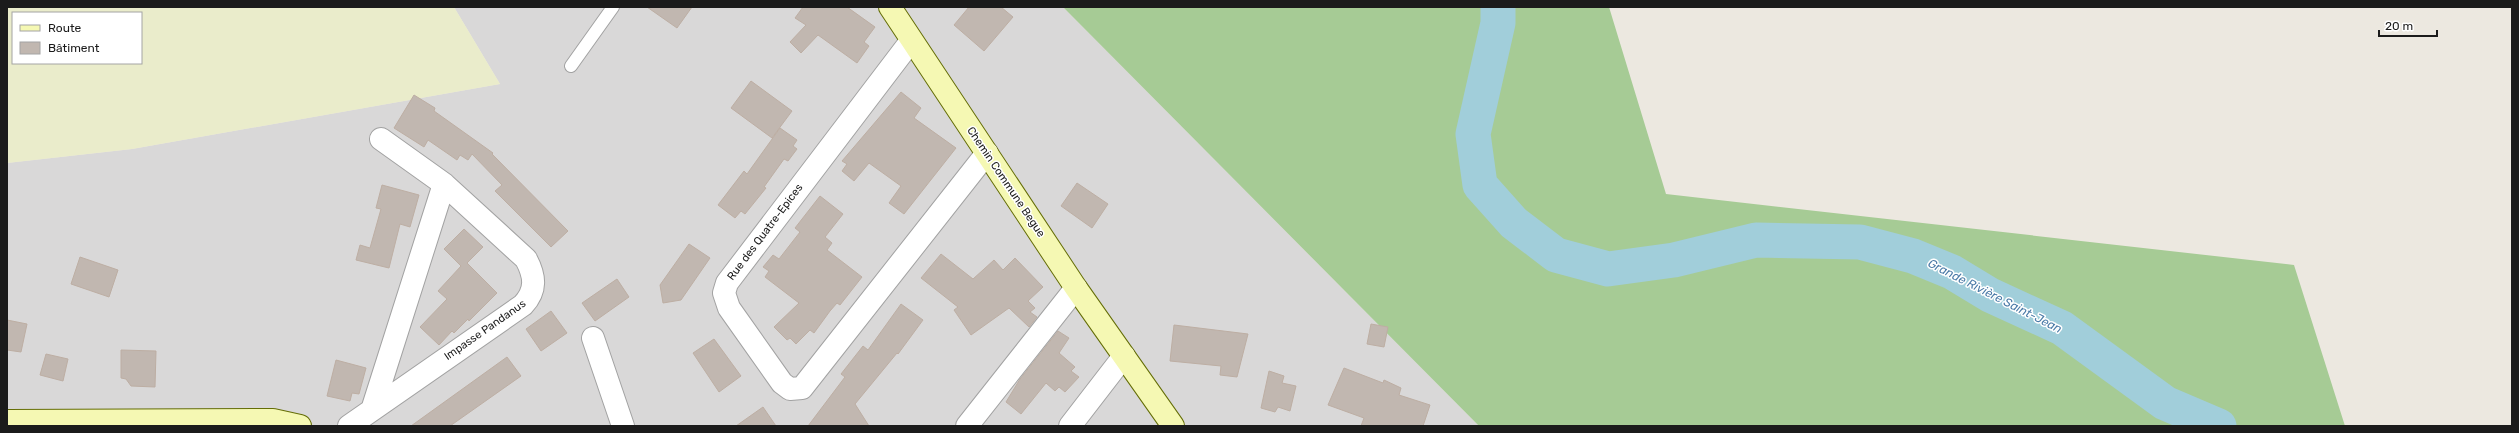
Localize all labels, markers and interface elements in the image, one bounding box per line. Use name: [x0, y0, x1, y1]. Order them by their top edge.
legend: [12, 12, 142, 64]
scale bar: [2379, 12, 2437, 38]
text: 20 m: [2385, 19, 2413, 33]
text: Route: [48, 21, 82, 35]
text: Bâtiment: [48, 41, 100, 55]
street label: Chemin Commune Begue: [964, 124, 1048, 240]
street label: Rue des Quatre-Epices: [725, 181, 806, 283]
water label: Grande Rivière Saint-Jean: [1926, 256, 2064, 336]
street label: Impasse Pandanus: [442, 297, 529, 363]

